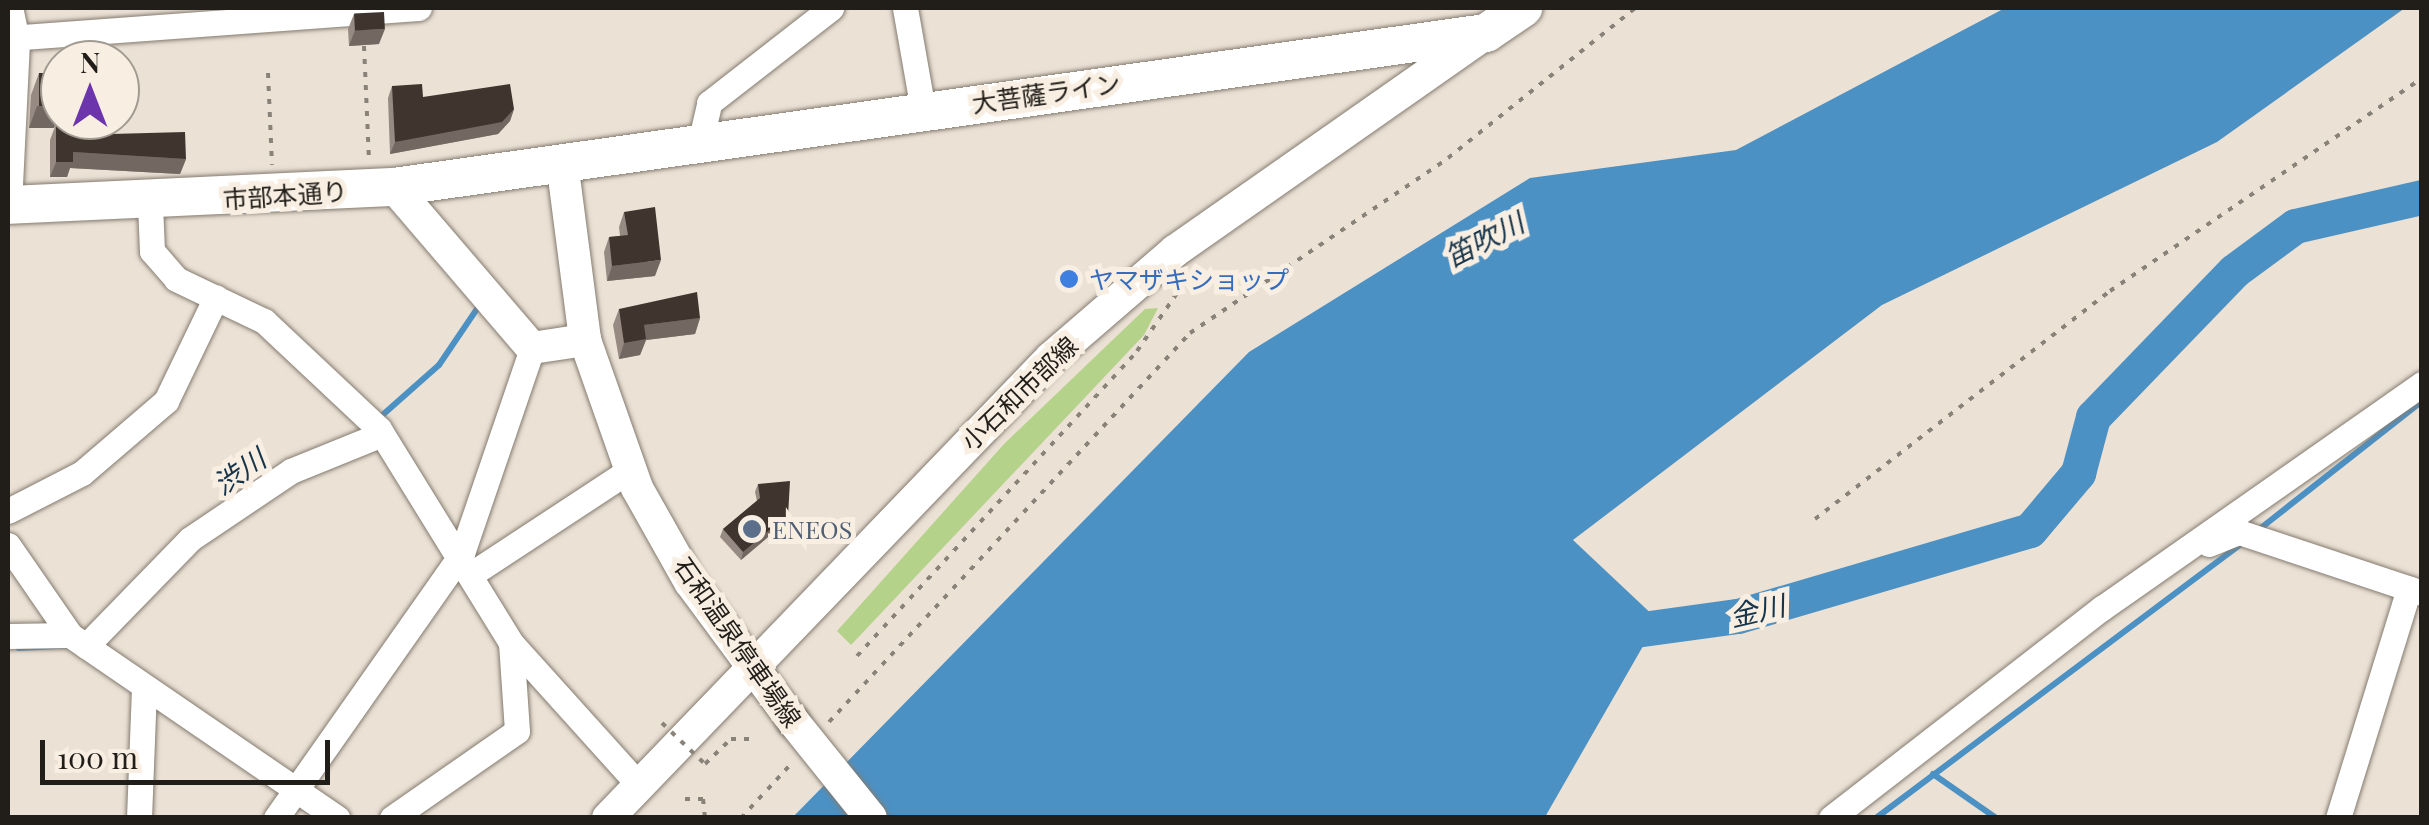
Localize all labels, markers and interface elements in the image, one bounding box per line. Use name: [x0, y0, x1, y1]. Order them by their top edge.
north arrow: [40, 40, 140, 140]
text: N: [80, 43, 100, 80]
street label: 大菩薩ライン: [970, 68, 1122, 118]
street label: 市部本通り: [222, 176, 348, 214]
water label: 笛吹川: [1439, 205, 1529, 273]
place label: ヤマザキショップ: [1089, 264, 1289, 294]
marker: ヤマザキショップ: [1058, 268, 1080, 290]
street label: 小石和市部線: [955, 330, 1083, 456]
water label: 渋川: [206, 441, 272, 501]
place label: ENEOS: [772, 514, 852, 544]
marker: ENEOS: [741, 518, 763, 540]
street label: 石和温泉停車場線: [668, 551, 808, 733]
water label: 金川: [1726, 587, 1788, 633]
scale bar: [45, 720, 335, 782]
text: 100 m: [57, 737, 138, 777]

